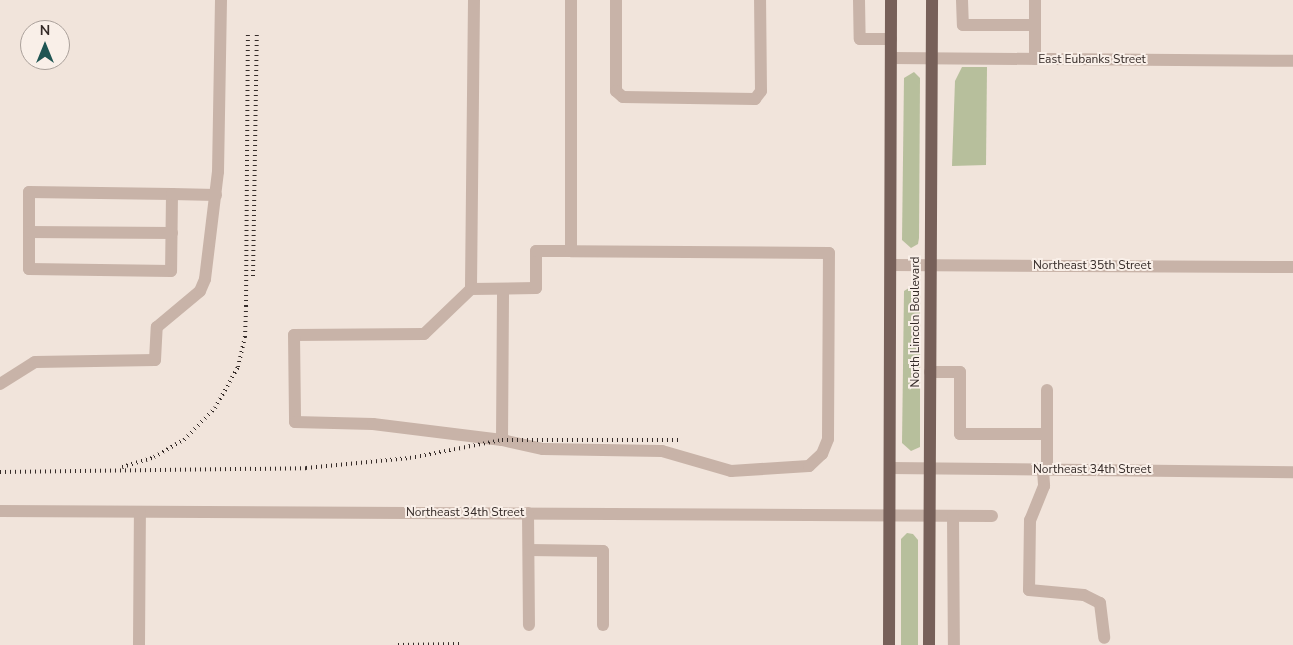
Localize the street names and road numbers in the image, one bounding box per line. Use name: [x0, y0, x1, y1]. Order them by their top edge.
street label: East Eubanks Street: [1038, 53, 1146, 67]
street label: North Lincoln Boulevard: [909, 257, 923, 387]
street label: Northeast 35th Street: [1033, 259, 1151, 273]
street label: Northeast 34th Street: [1033, 463, 1151, 477]
street label: Northeast 34th Street: [406, 506, 524, 520]

